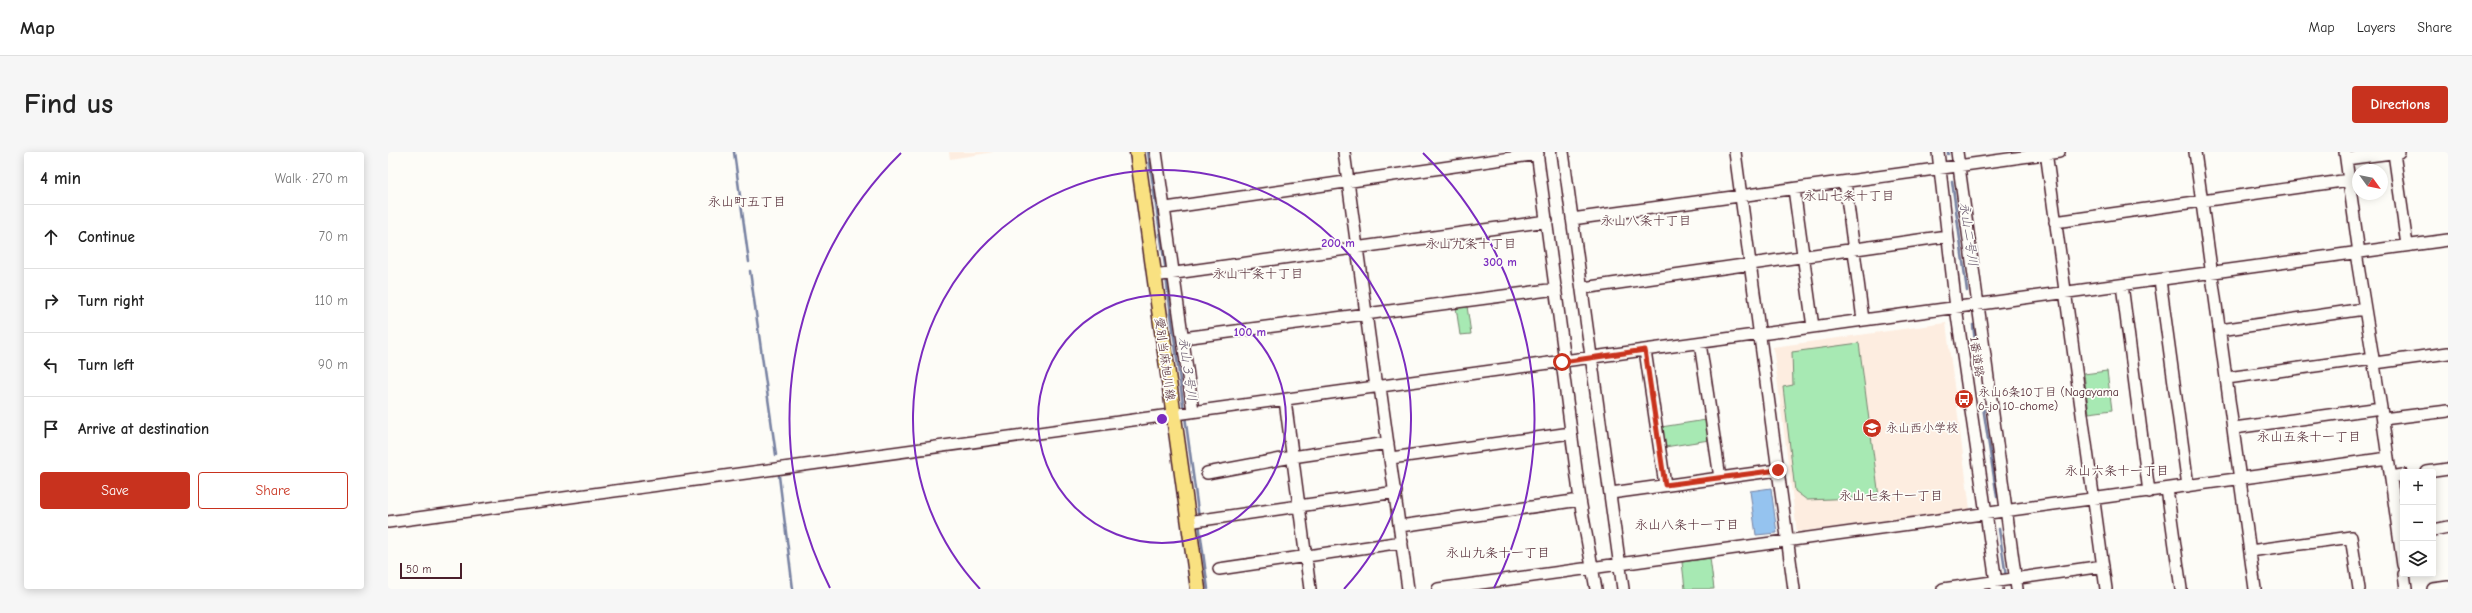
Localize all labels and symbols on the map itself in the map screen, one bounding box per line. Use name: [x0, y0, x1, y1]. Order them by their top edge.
north arrow: [2352, 164, 2388, 200]
district label: 永山七条十丁目: [1803, 188, 1895, 203]
district label: 永山町五丁目: [708, 194, 786, 209]
water label: 永山二号川: [1957, 201, 1981, 267]
district label: 永山八条十丁目: [1600, 213, 1692, 228]
text: 200 m: [1321, 236, 1355, 250]
district label: 永山九条十丁目: [1425, 236, 1517, 251]
text: 300 m: [1483, 255, 1517, 269]
district label: 永山十条十丁目: [1212, 266, 1304, 281]
street label: 愛別当麻旭川線: [1152, 316, 1178, 402]
text: 100 m: [1234, 325, 1266, 339]
water label: 永山３号川: [1176, 336, 1200, 402]
street label: 1番道路: [1967, 336, 1987, 378]
route start: [1553, 353, 1571, 371]
place label: 永山6条10丁目 (Nagayama 6-jo 10-chome): [1978, 385, 2119, 413]
bus stop icon: 永山6条10丁目 (Nagayama 6-jo 10-chome): [1953, 388, 1975, 410]
centre of rings: [1155, 412, 1169, 426]
school or university icon: 永山西小学校: [1861, 417, 1883, 439]
place label: 永山西小学校: [1886, 421, 1958, 435]
district label: 永山五条十一丁目: [2257, 429, 2361, 444]
route end: [1769, 461, 1787, 479]
district label: 永山六条十一丁目: [2065, 463, 2169, 478]
district label: 永山七条十一丁目: [1839, 488, 1943, 503]
district label: 永山八条十一丁目: [1635, 517, 1739, 532]
district label: 永山九条十一丁目: [1446, 545, 1550, 560]
scale bar: [400, 561, 462, 580]

